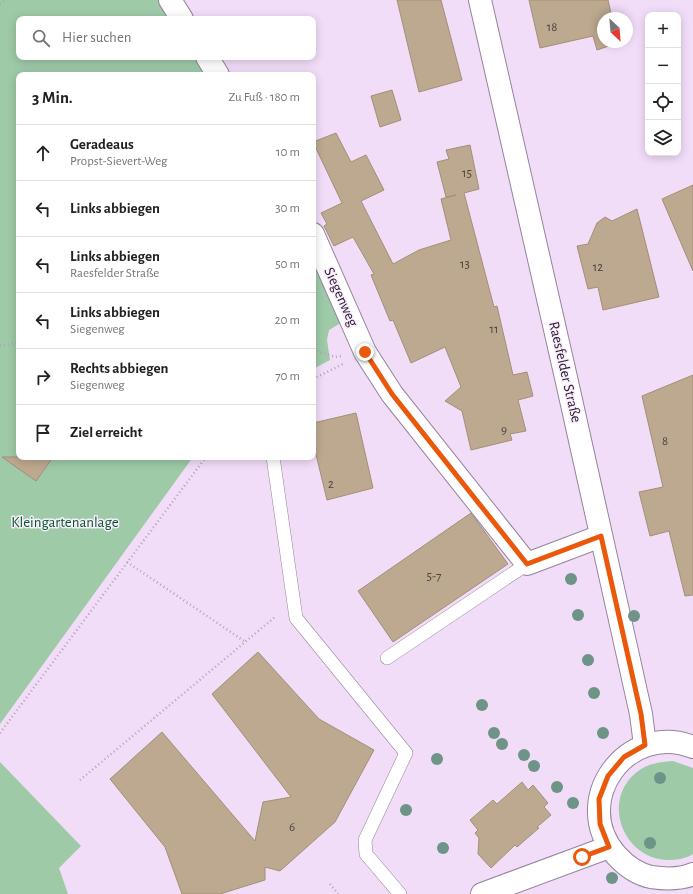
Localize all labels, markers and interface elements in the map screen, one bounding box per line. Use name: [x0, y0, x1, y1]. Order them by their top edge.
north arrow: [597, 12, 633, 48]
map controls: [645, 12, 681, 156]
button: +: [645, 12, 681, 48]
search box: [16, 16, 316, 60]
house number: 18: [547, 21, 557, 34]
icon: search: [30, 27, 52, 49]
text: Hier suchen: [62, 30, 132, 45]
button: −: [645, 48, 681, 84]
button: locate: [645, 84, 681, 120]
text: 3 Min.: [32, 89, 73, 106]
text: Zu Fuß · 180 m: [228, 91, 300, 104]
button: layers: [645, 120, 681, 156]
text: Geradeaus: [70, 137, 134, 152]
icon: ahead: [32, 142, 54, 164]
text: 10 m: [276, 146, 300, 159]
text: Propst-Sievert-Weg: [70, 155, 167, 168]
house number: 15: [462, 167, 472, 180]
icon: left: [32, 198, 54, 220]
text: Links abbiegen: [70, 201, 160, 216]
text: 30 m: [275, 202, 300, 215]
text: Links abbiegen: [70, 249, 160, 264]
icon: left: [32, 254, 54, 276]
text: 50 m: [275, 258, 300, 271]
house number: 13: [460, 258, 470, 271]
house number: 12: [593, 261, 603, 274]
street label: Siegenweg: [321, 265, 361, 330]
text: Raesfelder Straße: [70, 267, 159, 280]
text: Links abbiegen: [70, 305, 160, 320]
icon: left: [32, 310, 54, 332]
text: 20 m: [275, 314, 300, 327]
street label: Raesfelder Straße: [546, 320, 584, 424]
text: Siegenweg: [70, 323, 125, 336]
house number: 11: [490, 323, 498, 336]
route end: [356, 343, 374, 361]
text: Rechts abbiegen: [70, 361, 168, 376]
icon: right: [32, 366, 54, 388]
text: 70 m: [275, 370, 300, 383]
text: Siegenweg: [70, 379, 125, 392]
icon: arrive: [32, 422, 54, 444]
house number: 9: [501, 424, 507, 437]
text: Ziel erreicht: [70, 425, 143, 440]
house number: 8: [662, 435, 668, 448]
house number: 2: [328, 478, 334, 491]
park label: Kleingartenanlage: [11, 515, 119, 530]
house number: 5-7: [427, 570, 442, 583]
house number: 6: [289, 821, 295, 834]
route start: [573, 848, 591, 866]

